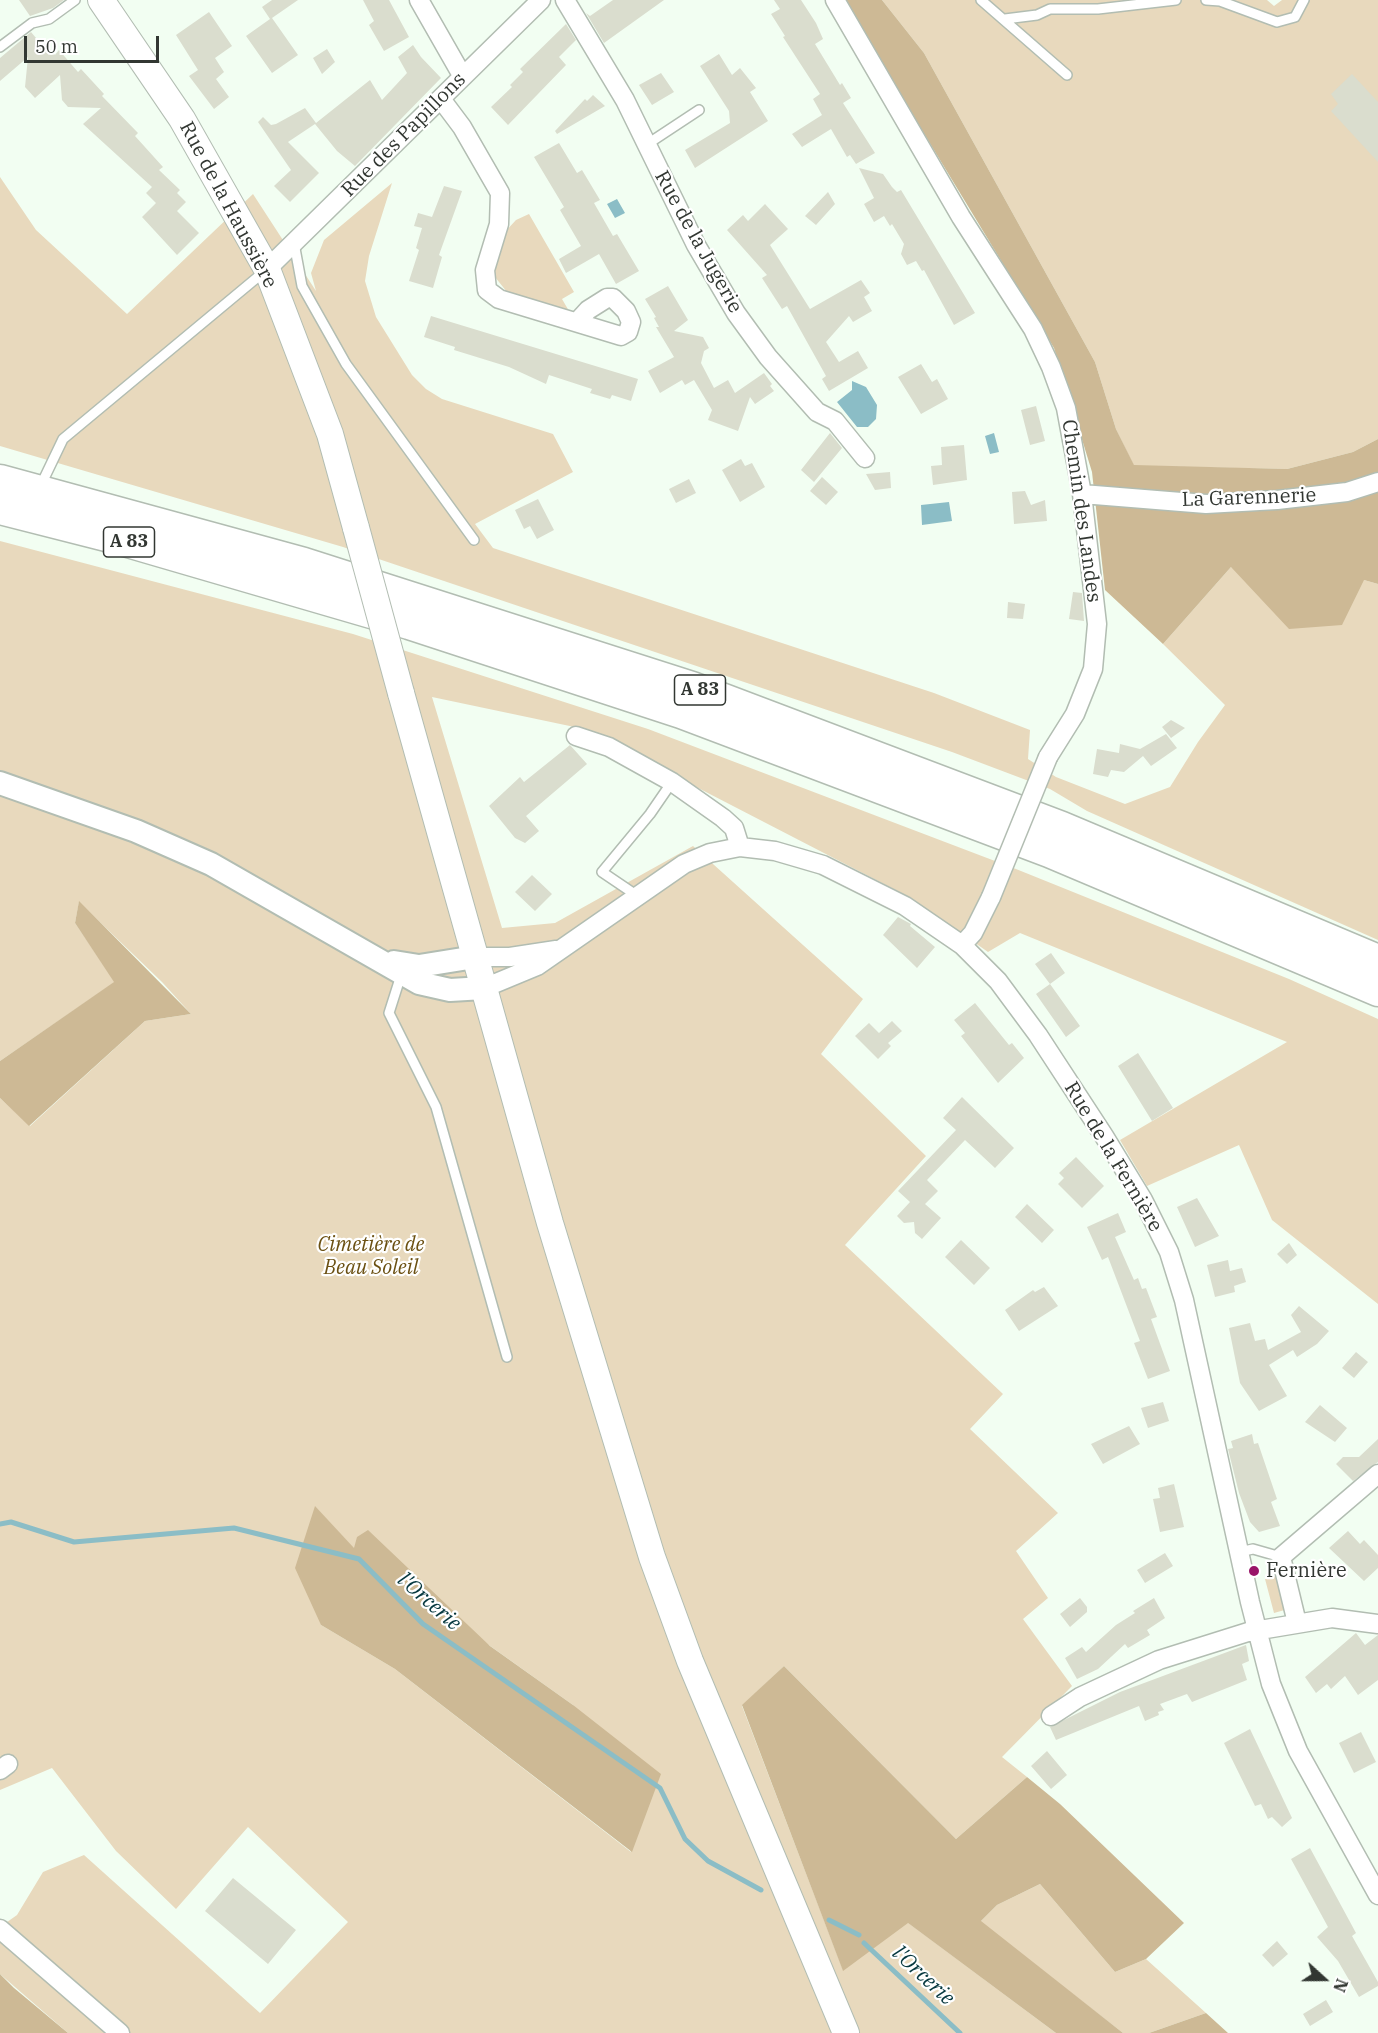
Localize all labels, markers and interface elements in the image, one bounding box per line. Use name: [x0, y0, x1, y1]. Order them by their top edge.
scale bar: [27, 24, 162, 62]
text: 50 m: [35, 35, 78, 58]
street label: Rue des Papillons: [337, 68, 471, 202]
street label: Rue de la Haussière: [174, 118, 282, 292]
street label: Rue de la Jugerie: [649, 167, 747, 317]
street label: Chemin des Landes: [1056, 418, 1106, 604]
street label: La Garennerie: [1181, 484, 1317, 512]
road number: A 83: [104, 527, 154, 557]
road number: A 83: [674, 675, 726, 705]
street label: Rue de la Fernière: [1059, 1078, 1167, 1236]
park label: Cimetière de Beau Soleil: [317, 1233, 425, 1280]
place label: Fernière: [1266, 1559, 1347, 1583]
marker: Fernière: [1247, 1564, 1261, 1578]
water label: l'Orcerie: [392, 1568, 466, 1636]
water label: l'Orcerie: [887, 1941, 959, 2011]
north arrow: [1294, 1949, 1354, 2009]
text: N: [1329, 1976, 1352, 1995]

